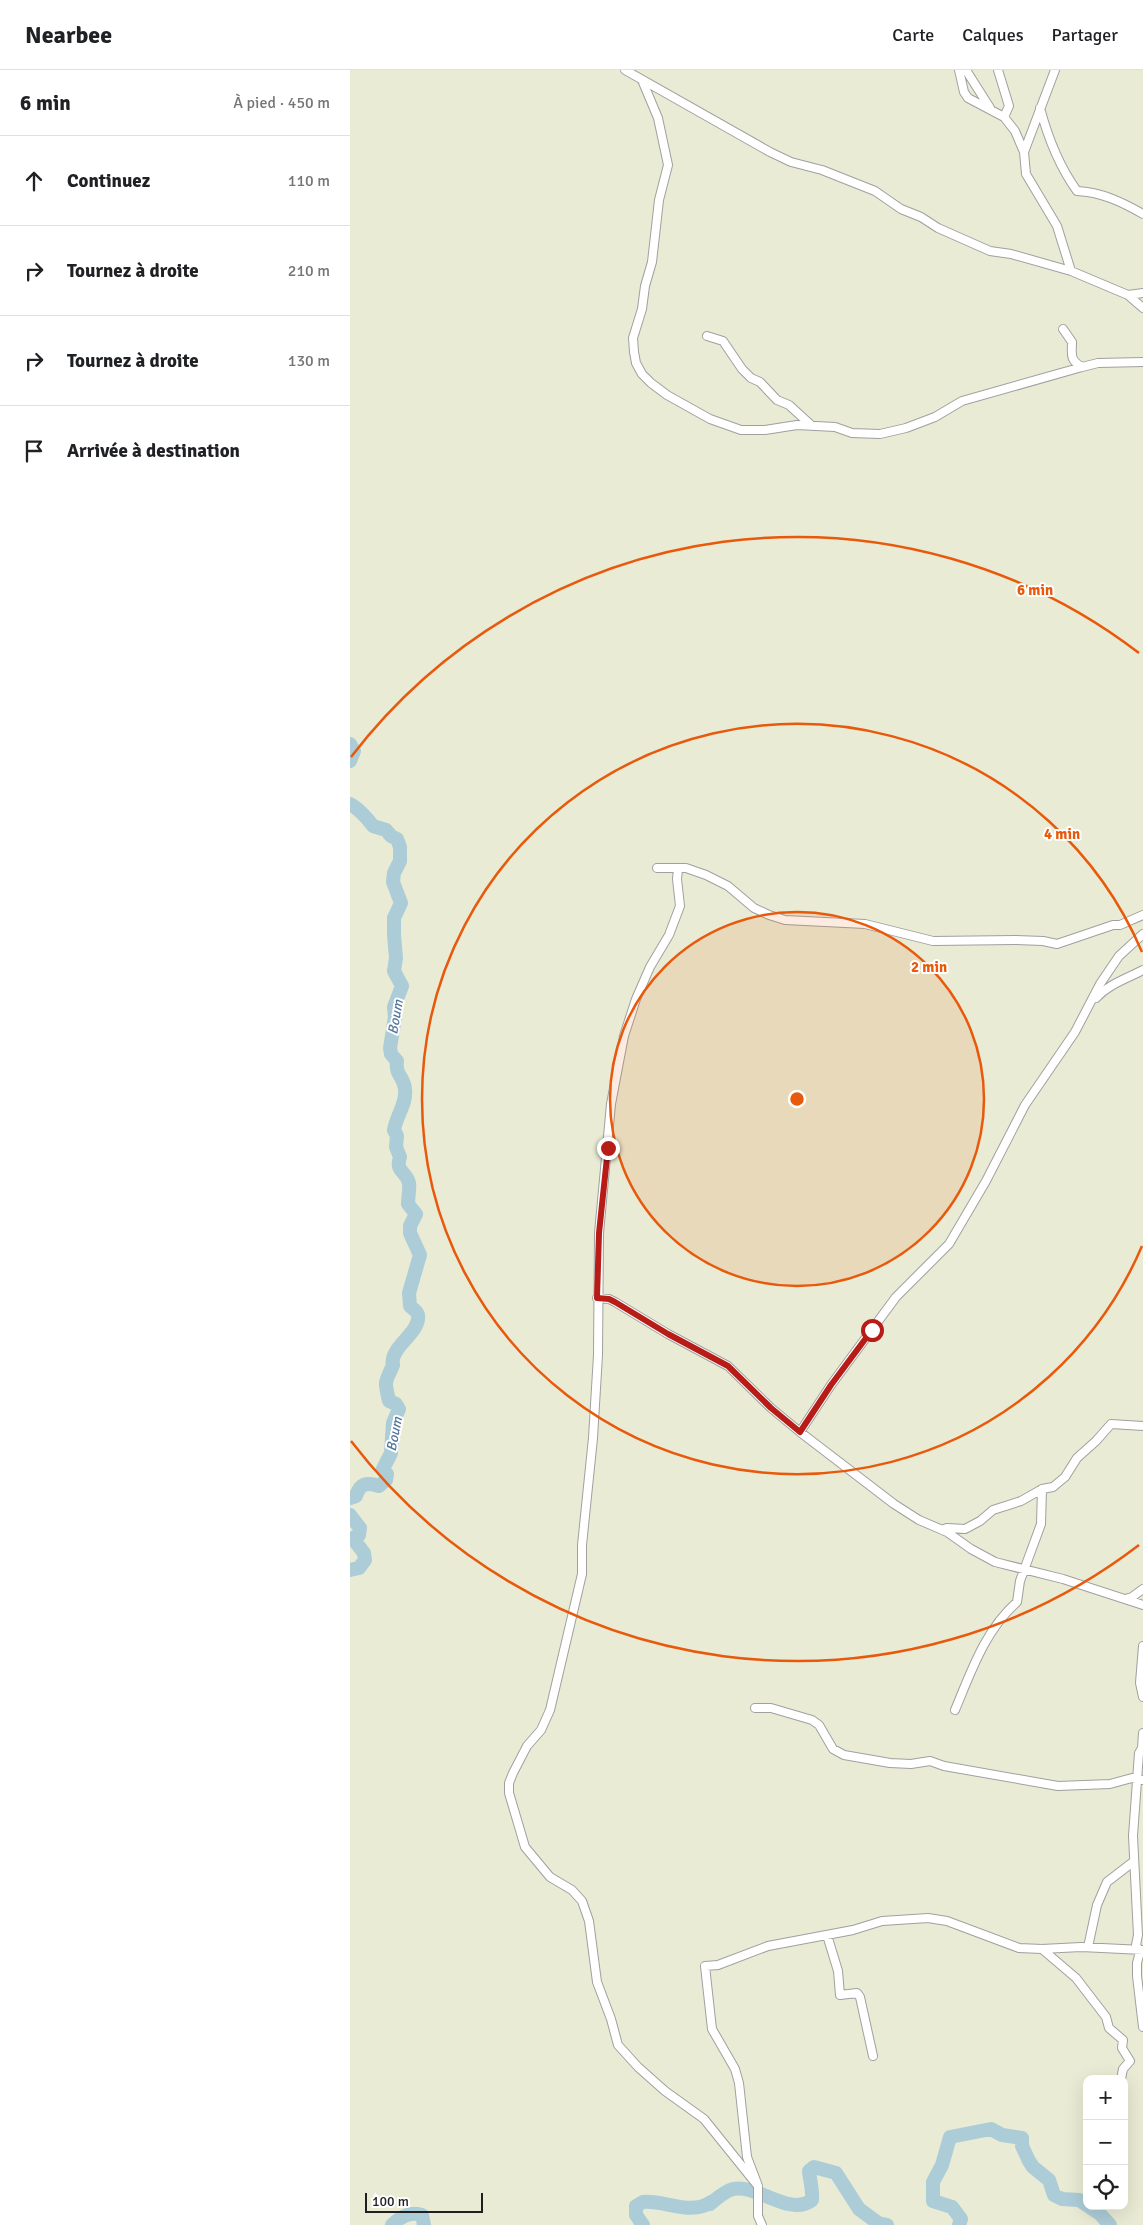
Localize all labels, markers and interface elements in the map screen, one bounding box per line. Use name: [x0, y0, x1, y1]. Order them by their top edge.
text: Nearbee: [25, 20, 112, 50]
text: Carte: [892, 24, 934, 46]
text: Calques: [962, 24, 1024, 46]
text: Partager: [1052, 24, 1118, 46]
text: 6 min: [20, 90, 71, 116]
text: À pied · 450 m: [233, 93, 330, 113]
icon: ahead: [20, 167, 48, 195]
text: Continuez: [67, 169, 150, 193]
text: 110 m: [288, 171, 330, 191]
icon: right: [20, 257, 48, 285]
text: Tournez à droite: [67, 259, 199, 283]
text: 210 m: [288, 261, 330, 281]
icon: right: [20, 347, 48, 375]
text: Tournez à droite: [67, 349, 199, 373]
text: 130 m: [288, 351, 330, 371]
icon: arrive: [20, 437, 48, 465]
text: Arrivée à destination: [67, 439, 240, 463]
text: 6 min: [1017, 581, 1053, 599]
text: 4 min: [1044, 825, 1080, 843]
text: 2 min: [911, 958, 947, 976]
water label: Boum: [384, 998, 407, 1036]
centre of rings: [788, 1090, 806, 1108]
route end: [597, 1137, 620, 1160]
route start: [861, 1319, 884, 1342]
water label: Boum: [383, 1415, 406, 1453]
map controls: [1083, 2075, 1128, 2210]
button: +: [1083, 2075, 1128, 2120]
button: −: [1083, 2120, 1128, 2165]
button: locate: [1083, 2165, 1128, 2210]
scale bar: [365, 2190, 482, 2213]
text: 100 m: [372, 2193, 409, 2210]

